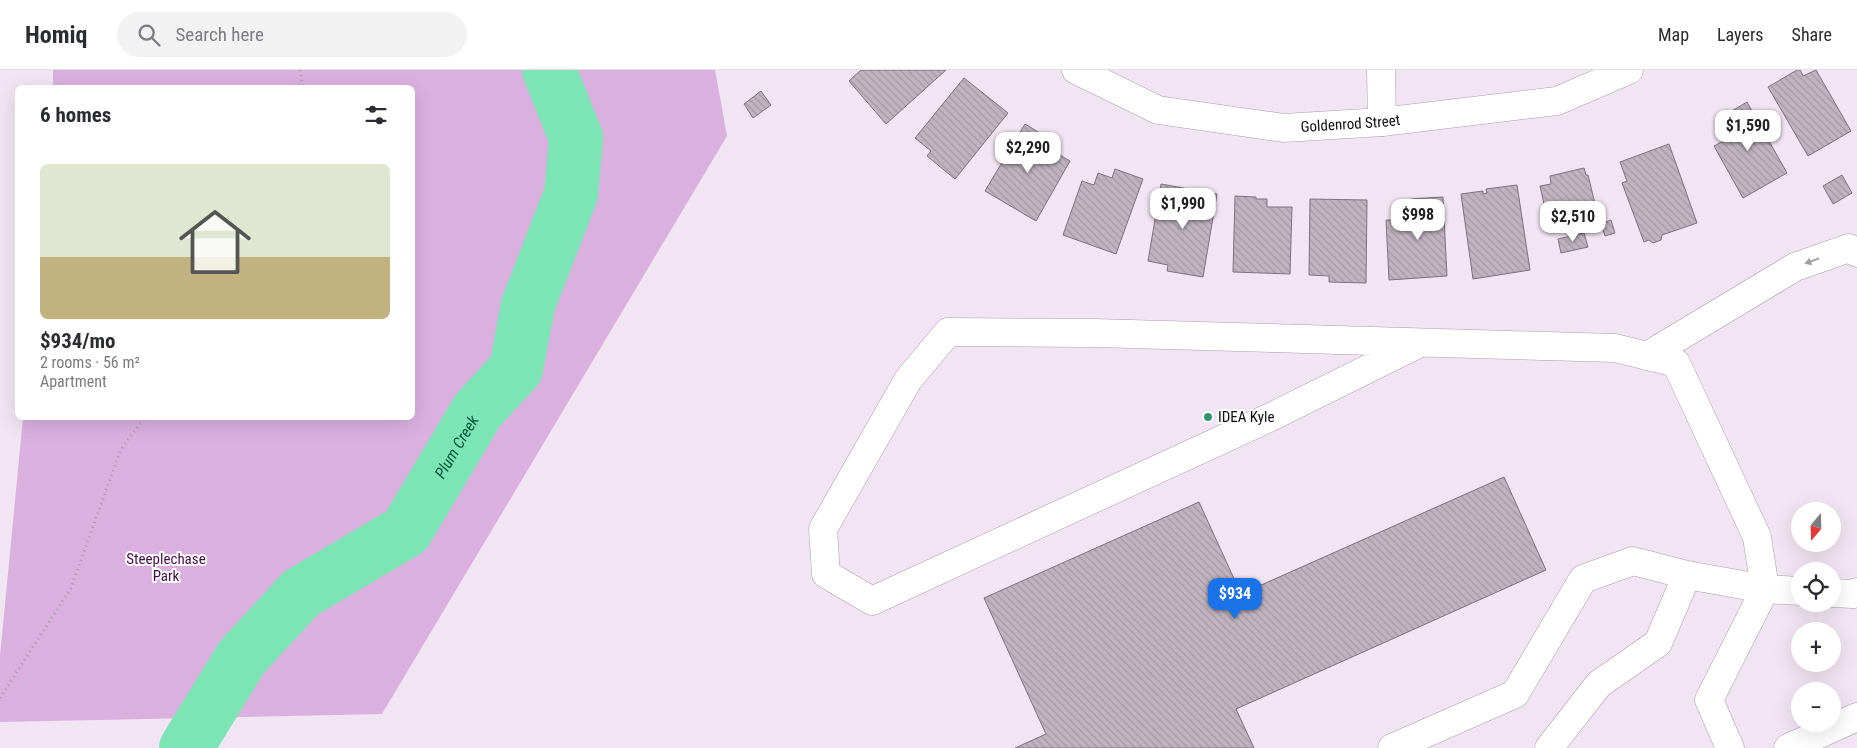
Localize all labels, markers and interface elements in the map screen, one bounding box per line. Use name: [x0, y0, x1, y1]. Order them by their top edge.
search box: [117, 12, 467, 57]
text: Homiq: [25, 21, 87, 49]
icon: search: [135, 21, 163, 49]
text: Search here: [175, 23, 264, 46]
text: Map: [1658, 24, 1689, 45]
text: Layers: [1717, 24, 1764, 45]
text: Share: [1792, 24, 1832, 45]
icon: filters: [362, 101, 390, 129]
text: 6 homes: [40, 103, 111, 127]
pin: $1,590: [1707, 109, 1789, 152]
street label: Goldenrod Street: [1300, 111, 1401, 136]
text: $1,590: [1726, 116, 1770, 135]
pin: $2,290: [987, 132, 1069, 174]
text: $2,290: [1006, 138, 1050, 157]
pin: $1,990: [1142, 188, 1224, 230]
text: $1,990: [1161, 194, 1205, 213]
icon: home: [170, 197, 260, 287]
pin: $998: [1388, 198, 1448, 241]
pin: $2,510: [1532, 200, 1614, 243]
text: $998: [1402, 205, 1434, 224]
text: $2,510: [1551, 207, 1595, 226]
one-way arrow: [1804, 257, 1819, 265]
text: $934/mo: [40, 329, 115, 353]
text: 2 rooms · 56 m²: [40, 353, 140, 372]
text: Apartment: [40, 372, 107, 391]
place label: IDEA Kyle: [1218, 408, 1274, 426]
water label: Plum Creek: [430, 411, 483, 482]
marker: IDEA Kyle: [1202, 411, 1214, 423]
north arrow: [1791, 502, 1841, 552]
map controls: [1791, 502, 1841, 732]
park label: Steeplechase Park: [126, 550, 206, 585]
button: locate: [1791, 562, 1841, 612]
pin: $934: [1205, 578, 1265, 620]
text: $934: [1219, 584, 1251, 603]
button: +: [1791, 622, 1841, 672]
button: −: [1791, 682, 1841, 732]

